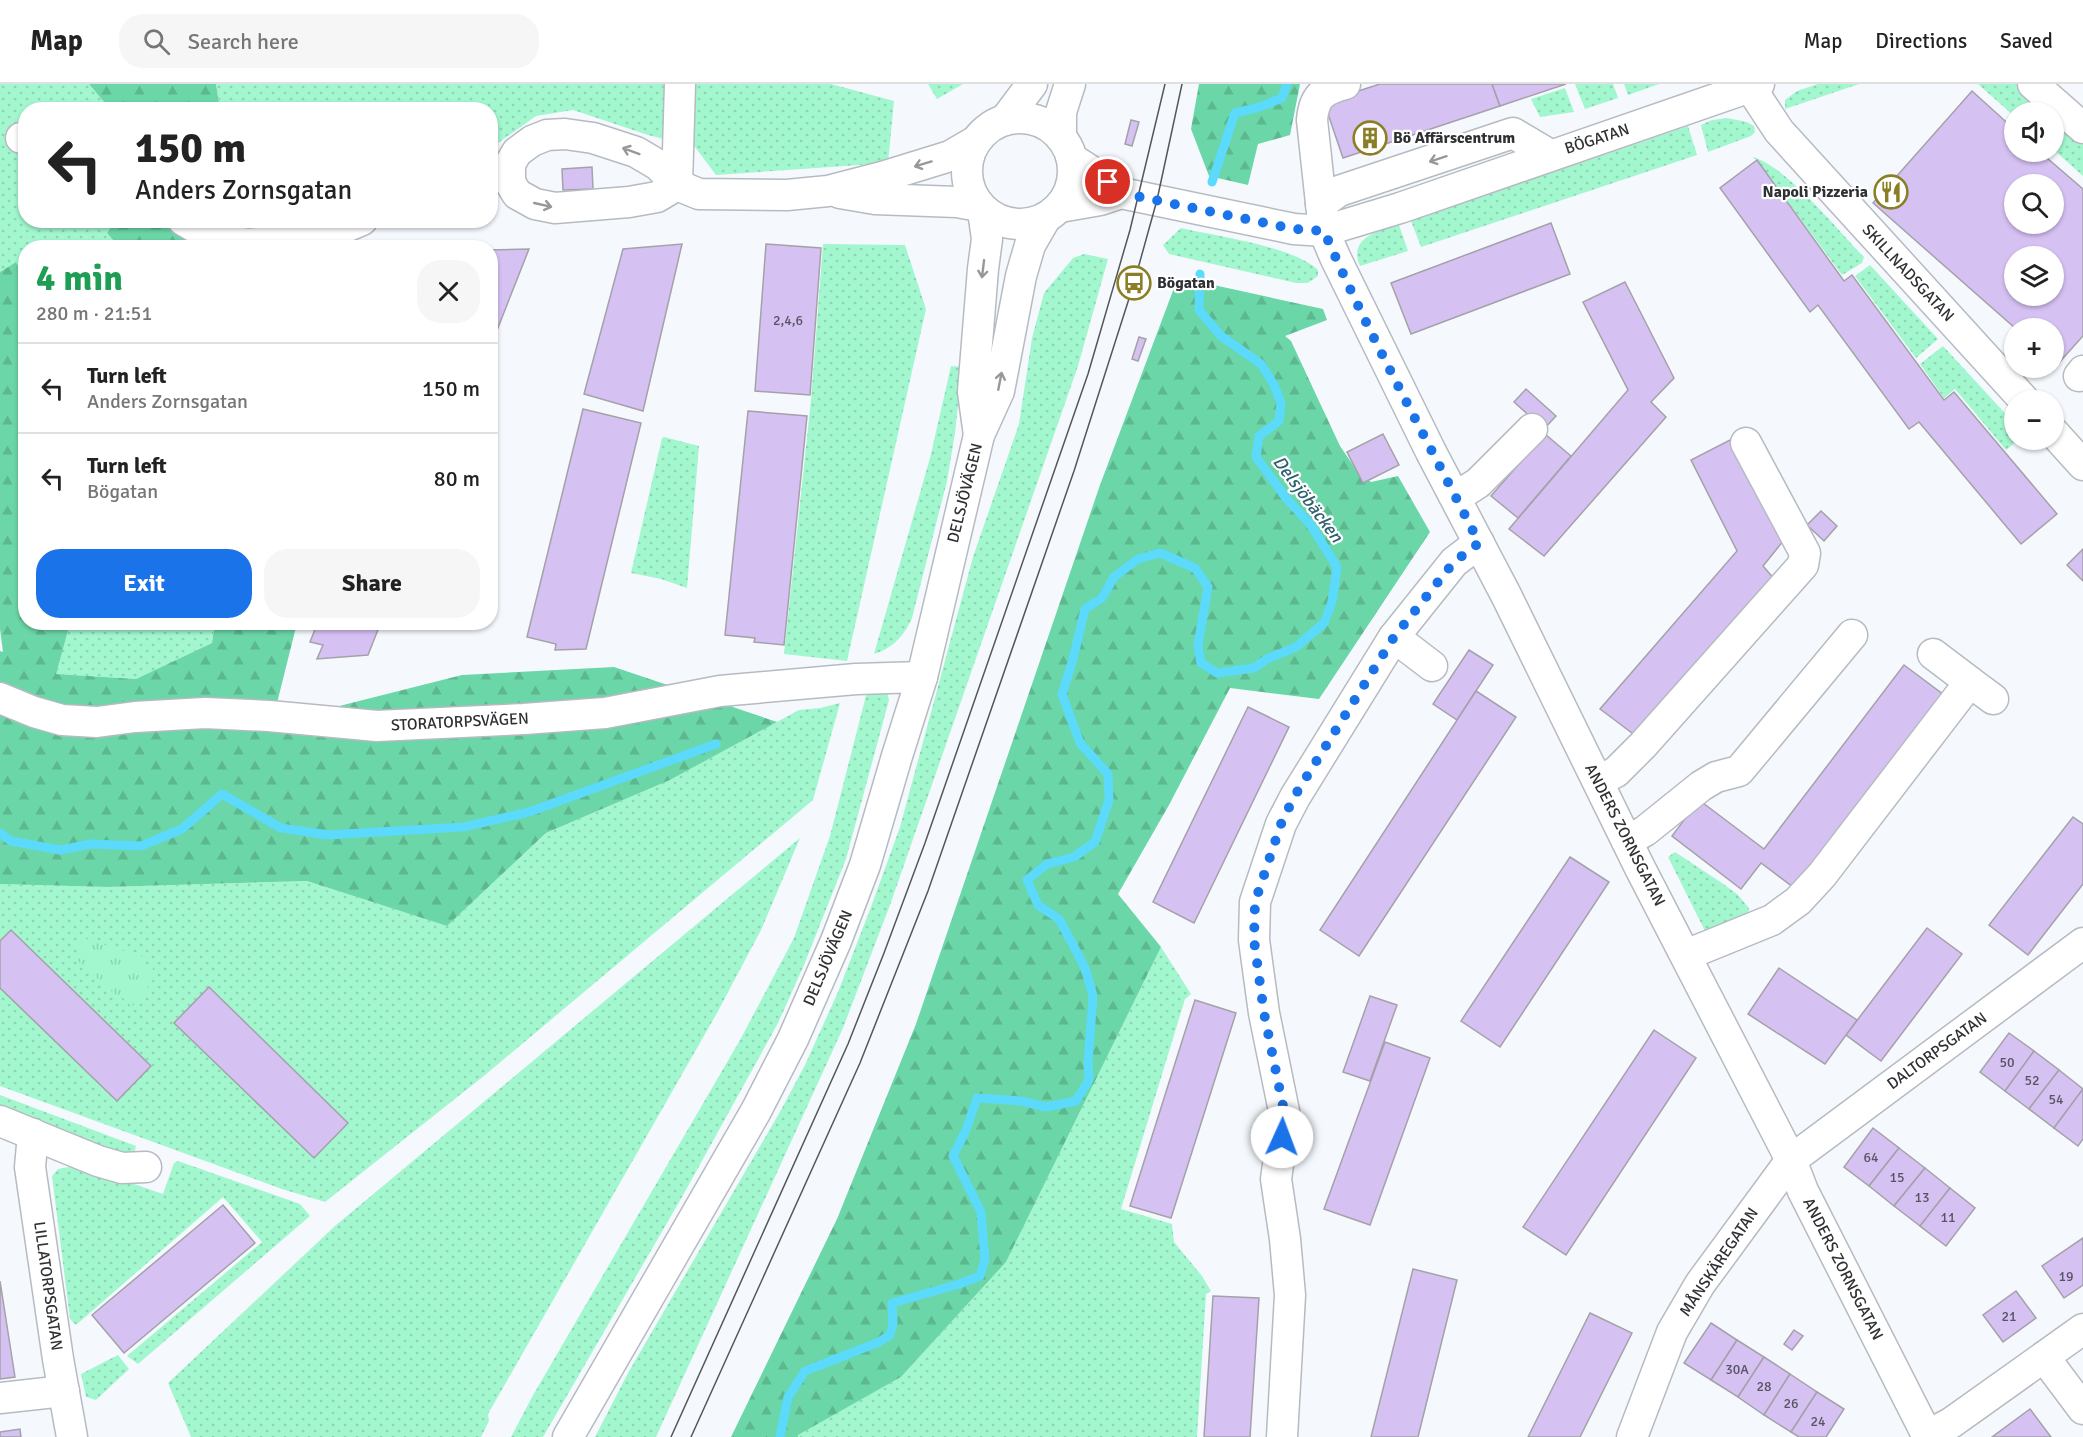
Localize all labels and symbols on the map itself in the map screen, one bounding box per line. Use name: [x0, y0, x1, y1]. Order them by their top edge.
street label: BÖGATAN: [1562, 119, 1632, 159]
building icon: Bö Affärscentrum: [1352, 120, 1388, 156]
place label: Bö Affärscentrum: [1393, 128, 1515, 148]
one-way arrow: [622, 144, 640, 155]
one-way arrow: [1429, 154, 1448, 165]
pin: [1082, 156, 1133, 207]
one-way arrow: [914, 159, 933, 170]
restaurant icon: Napoli Pizzeria: [1873, 174, 1909, 210]
place label: Napoli Pizzeria: [1763, 182, 1868, 202]
one-way arrow: [533, 200, 552, 212]
street label: SKILLNADSGATAN: [1858, 220, 1958, 326]
one-way arrow: [977, 258, 988, 278]
bus stop icon: Bögatan: [1116, 265, 1152, 301]
place label: Bögatan: [1157, 273, 1215, 293]
house number: 2,4,6: [773, 312, 803, 329]
one-way arrow: [995, 371, 1007, 390]
street label: DELSJÖVÄGEN: [943, 441, 987, 545]
water label: Delsjöbäcken: [1268, 451, 1348, 548]
street label: STORATORPSVÄGEN: [391, 708, 529, 736]
street label: ANDERS ZORNSGATAN: [1580, 760, 1670, 910]
street label: DELSJÖVÄGEN: [799, 907, 857, 1009]
street label: DALTORPSGATAN: [1883, 1008, 1991, 1094]
house number: 50: [1999, 1054, 2015, 1071]
house number: 52: [2024, 1072, 2040, 1089]
house number: 54: [2048, 1091, 2064, 1108]
position arrow: [1250, 1105, 1314, 1169]
house number: 64: [1863, 1149, 1879, 1166]
house number: 15: [1889, 1169, 1905, 1186]
house number: 13: [1914, 1189, 1930, 1206]
street label: ANDERS ZORNSGATAN: [1798, 1194, 1888, 1344]
street label: MÅNSKÄREGATAN: [1675, 1204, 1763, 1320]
house number: 11: [1940, 1209, 1956, 1226]
street label: LILLATORPSGATAN: [29, 1220, 67, 1352]
house number: 19: [2058, 1268, 2074, 1285]
house number: 21: [2001, 1308, 2017, 1325]
house number: 30A: [1725, 1361, 1749, 1378]
house number: 28: [1756, 1378, 1772, 1395]
house number: 26: [1783, 1395, 1799, 1412]
house number: 24: [1810, 1413, 1826, 1430]

